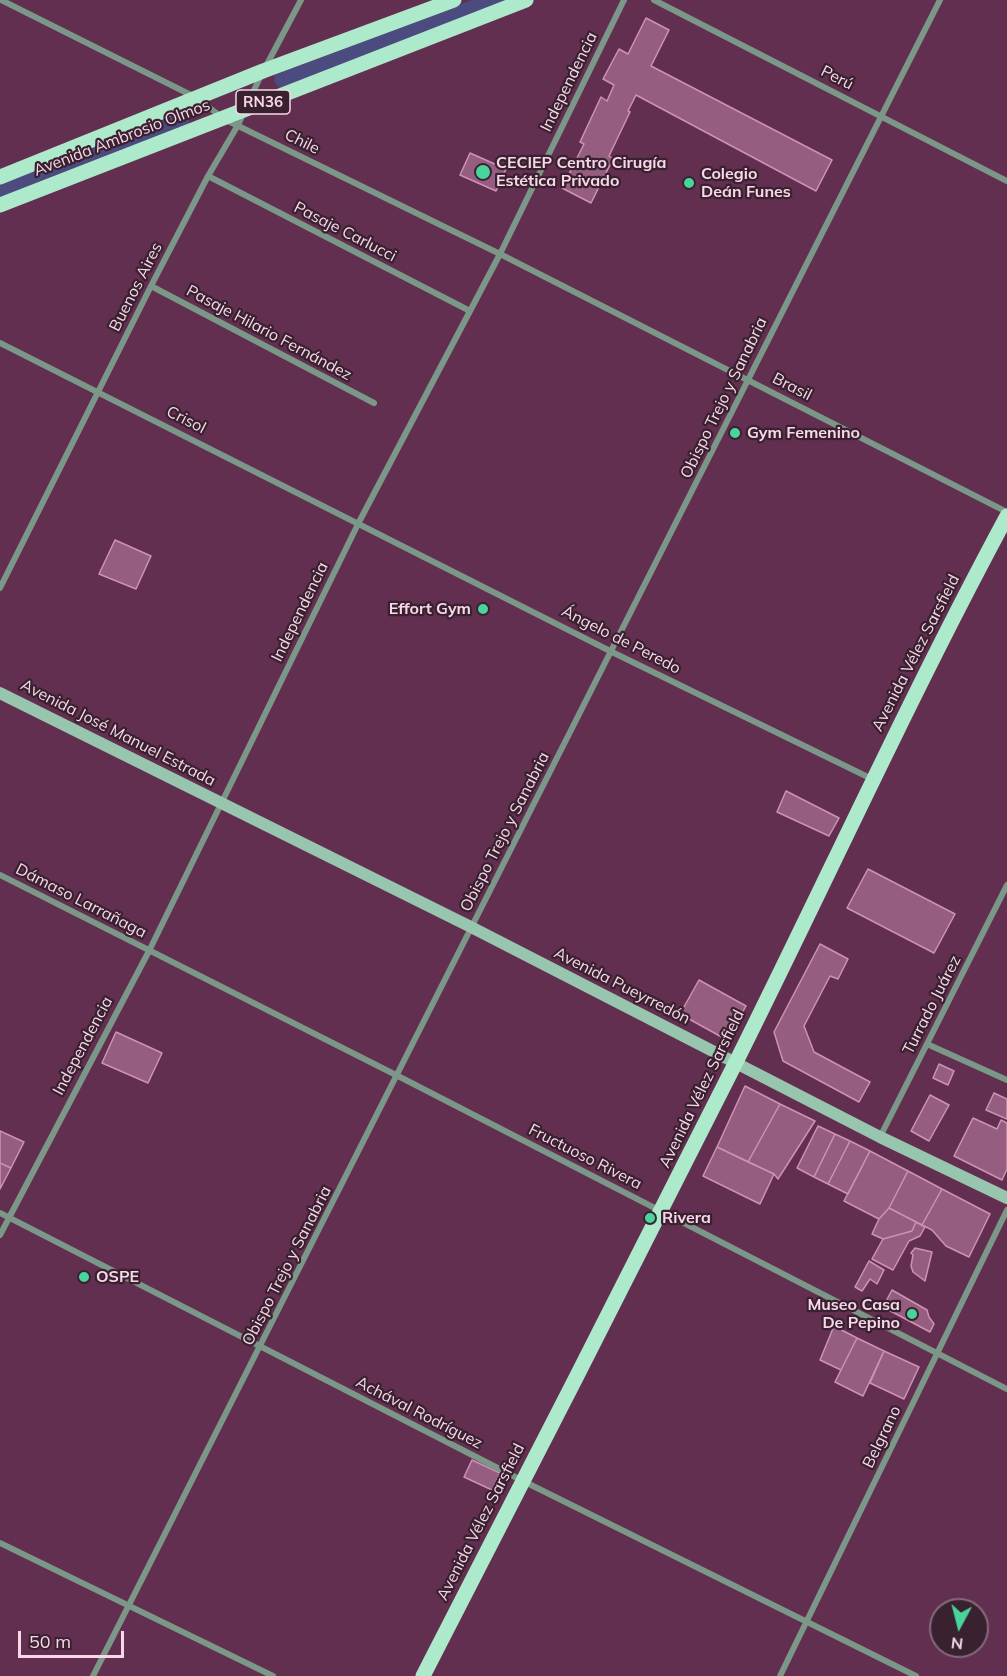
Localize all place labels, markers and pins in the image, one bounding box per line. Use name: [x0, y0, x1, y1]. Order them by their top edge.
place label: CECIEP Centro Cirugía Estética Privado: [496, 153, 666, 191]
marker: CECIEP Centro Cirugía Estética Privado: [474, 163, 492, 181]
place label: Colegio Deán Funes: [701, 164, 791, 202]
marker: Colegio Deán Funes: [682, 176, 696, 190]
place label: Gym Femenino: [747, 423, 860, 443]
marker: Gym Femenino: [728, 426, 742, 440]
place label: Effort Gym: [389, 599, 471, 619]
marker: Effort Gym: [476, 602, 490, 616]
place label: Rivera: [662, 1208, 711, 1228]
marker: Rivera: [643, 1211, 657, 1225]
place label: OSPE: [96, 1267, 139, 1287]
marker: OSPE: [77, 1270, 91, 1284]
place label: Museo Casa De Pepino: [807, 1295, 900, 1333]
marker: Museo Casa De Pepino: [905, 1307, 919, 1321]

